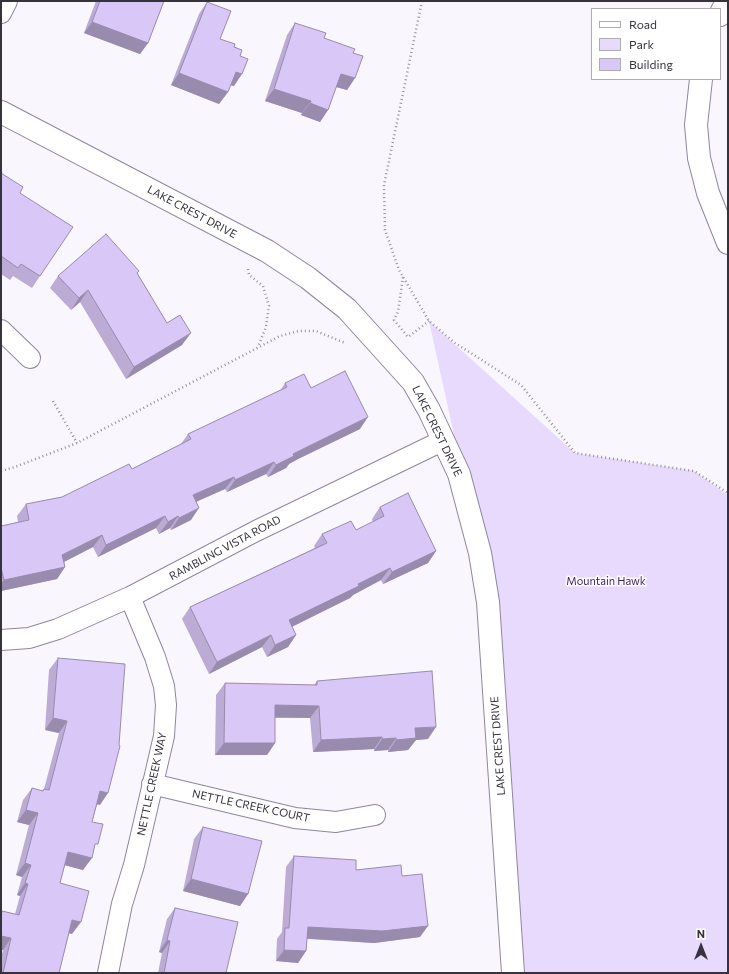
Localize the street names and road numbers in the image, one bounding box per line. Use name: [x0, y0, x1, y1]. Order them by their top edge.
street label: LAKE CREST DRIVE: [145, 183, 239, 241]
street label: LAKE CREST DRIVE: [409, 383, 465, 479]
street label: RAMBLING VISTA ROAD: [167, 513, 283, 583]
street label: LAKE CREST DRIVE: [488, 696, 508, 796]
street label: NETTLE CREEK WAY: [135, 731, 169, 837]
street label: NETTLE CREEK COURT: [191, 787, 311, 825]

